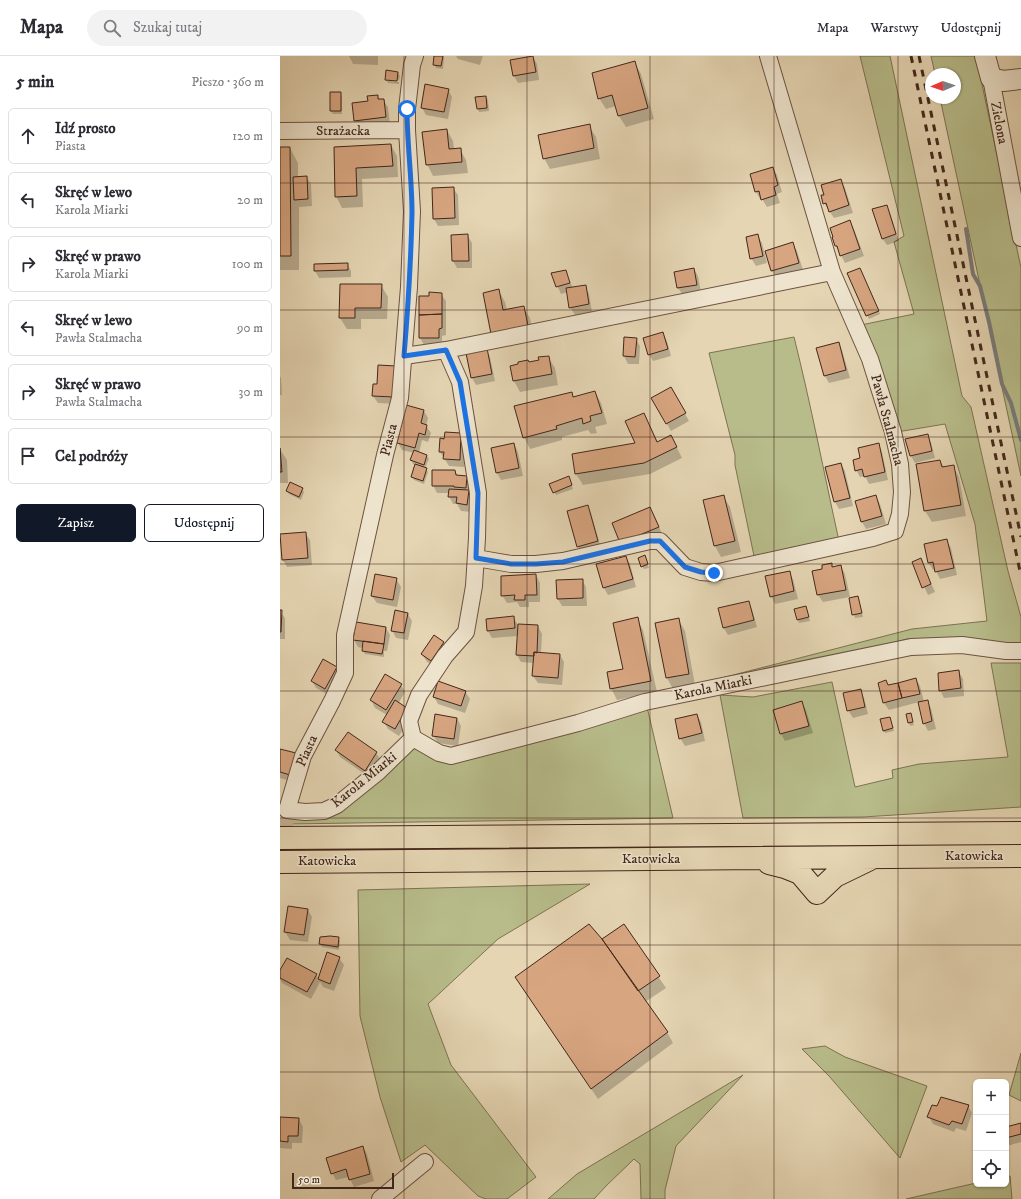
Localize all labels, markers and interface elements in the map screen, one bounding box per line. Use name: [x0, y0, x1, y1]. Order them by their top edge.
search box: [87, 10, 367, 46]
text: Mapa: [20, 16, 63, 39]
icon: search: [101, 17, 123, 39]
text: Szukaj tutaj: [133, 18, 202, 37]
text: Mapa: [817, 19, 849, 37]
text: Warstwy: [871, 19, 918, 37]
text: Udostępnij: [940, 19, 1001, 37]
north arrow: [925, 68, 961, 104]
text: 5 min: [16, 71, 54, 93]
text: Pieszo · 360 m: [192, 74, 264, 90]
route start: [398, 100, 416, 118]
street label: Zielona: [986, 100, 1012, 146]
text: Idź prosto: [55, 119, 116, 138]
street label: Strażacka: [316, 122, 370, 140]
icon: ahead: [17, 125, 39, 147]
text: 120 m: [232, 128, 263, 144]
text: Piasta: [55, 138, 85, 154]
text: Skręć w lewo: [55, 183, 132, 202]
icon: left: [17, 189, 39, 211]
text: 20 m: [237, 192, 263, 208]
text: Karola Miarki: [55, 202, 128, 218]
text: Skręć w prawo: [55, 247, 141, 266]
icon: right: [17, 253, 39, 275]
text: 100 m: [232, 256, 263, 272]
text: Karola Miarki: [55, 266, 128, 282]
text: Skręć w lewo: [55, 311, 132, 330]
icon: left: [17, 317, 39, 339]
text: 90 m: [237, 320, 263, 336]
text: Pawła Stalmacha: [55, 330, 142, 346]
street label: Pawła Stalmacha: [866, 372, 908, 468]
text: Skręć w prawo: [55, 375, 141, 394]
icon: right: [17, 381, 39, 403]
text: 30 m: [239, 384, 263, 400]
text: Pawła Stalmacha: [55, 394, 142, 410]
street label: Piasta: [376, 422, 402, 458]
icon: arrive: [17, 445, 39, 467]
text: Cel podróży: [55, 447, 128, 466]
button: Zapisz: [16, 504, 136, 542]
button: Udostępnij: [144, 504, 264, 542]
route end: [705, 564, 723, 582]
street label: Karola Miarki: [673, 671, 754, 705]
street label: Piasta: [292, 732, 322, 770]
street label: Karola Miarki: [328, 748, 401, 812]
street label: Katowicka: [945, 847, 1003, 865]
street label: Katowicka: [622, 850, 680, 868]
street label: Katowicka: [298, 852, 356, 870]
map controls: [973, 1079, 1009, 1187]
button: +: [973, 1079, 1009, 1115]
button: −: [973, 1115, 1009, 1151]
button: locate: [973, 1151, 1009, 1187]
scale bar: [292, 1171, 394, 1190]
text: 50 m: [298, 1173, 320, 1187]

